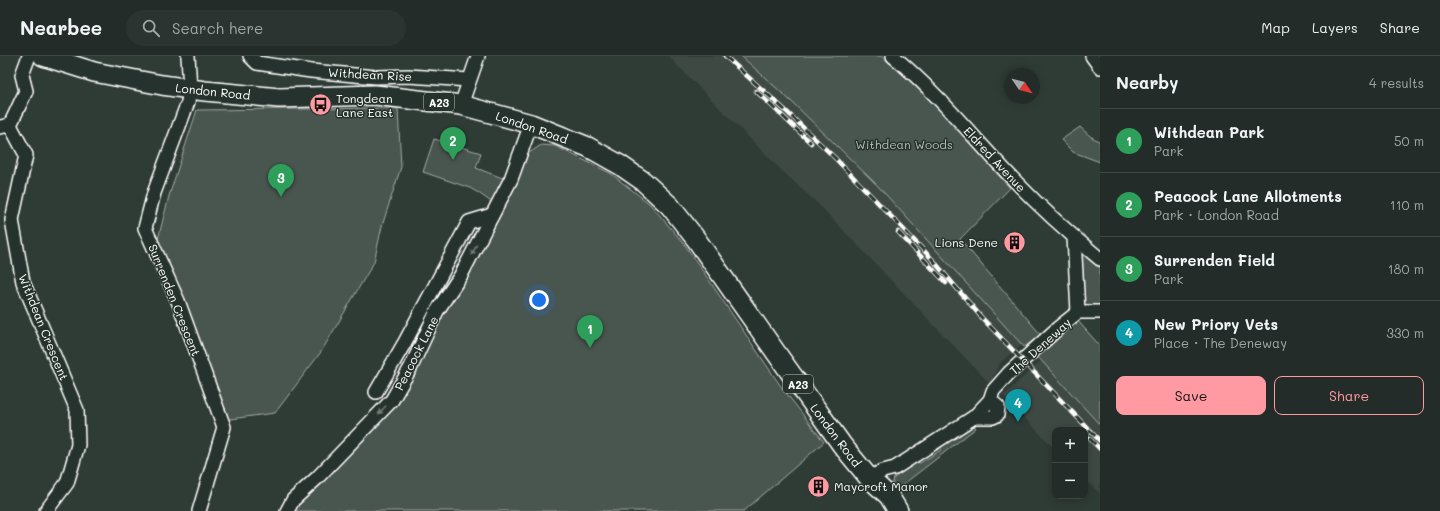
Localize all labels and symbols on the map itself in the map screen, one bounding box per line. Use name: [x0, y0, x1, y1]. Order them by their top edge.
street label: Withdean Rise: [328, 64, 412, 84]
north arrow: [1004, 68, 1040, 104]
street label: London Road: [175, 79, 252, 103]
place label: Tongdean Lane East: [336, 90, 393, 120]
bus stop icon: Tongdean Lane East: [308, 92, 334, 118]
road number: A23: [424, 93, 454, 111]
street label: London Road: [494, 107, 571, 147]
street label: Eldred Avenue: [961, 123, 1029, 195]
pin: 2: [440, 127, 466, 160]
park label: Withdean Woods: [855, 136, 953, 152]
pin: 3: [268, 164, 294, 197]
building icon: Lions Dene: [1001, 229, 1027, 255]
place label: Lions Dene: [935, 234, 998, 250]
street label: Surrenden Crescent: [145, 242, 205, 358]
one-way arrow: [471, 244, 478, 255]
street label: Withdean Crescent: [15, 271, 73, 383]
your location: [529, 290, 549, 310]
street label: Peacock Lane: [390, 313, 442, 393]
street label: The Deneway: [1006, 314, 1074, 378]
pin: 1: [577, 315, 603, 348]
road number: A23: [783, 375, 813, 393]
pin: 4: [1005, 389, 1031, 422]
street label: London Road: [807, 400, 865, 470]
one-way arrow: [377, 405, 386, 415]
building icon: Maycroft Manor: [805, 473, 831, 499]
place label: Maycroft Manor: [834, 478, 928, 494]

